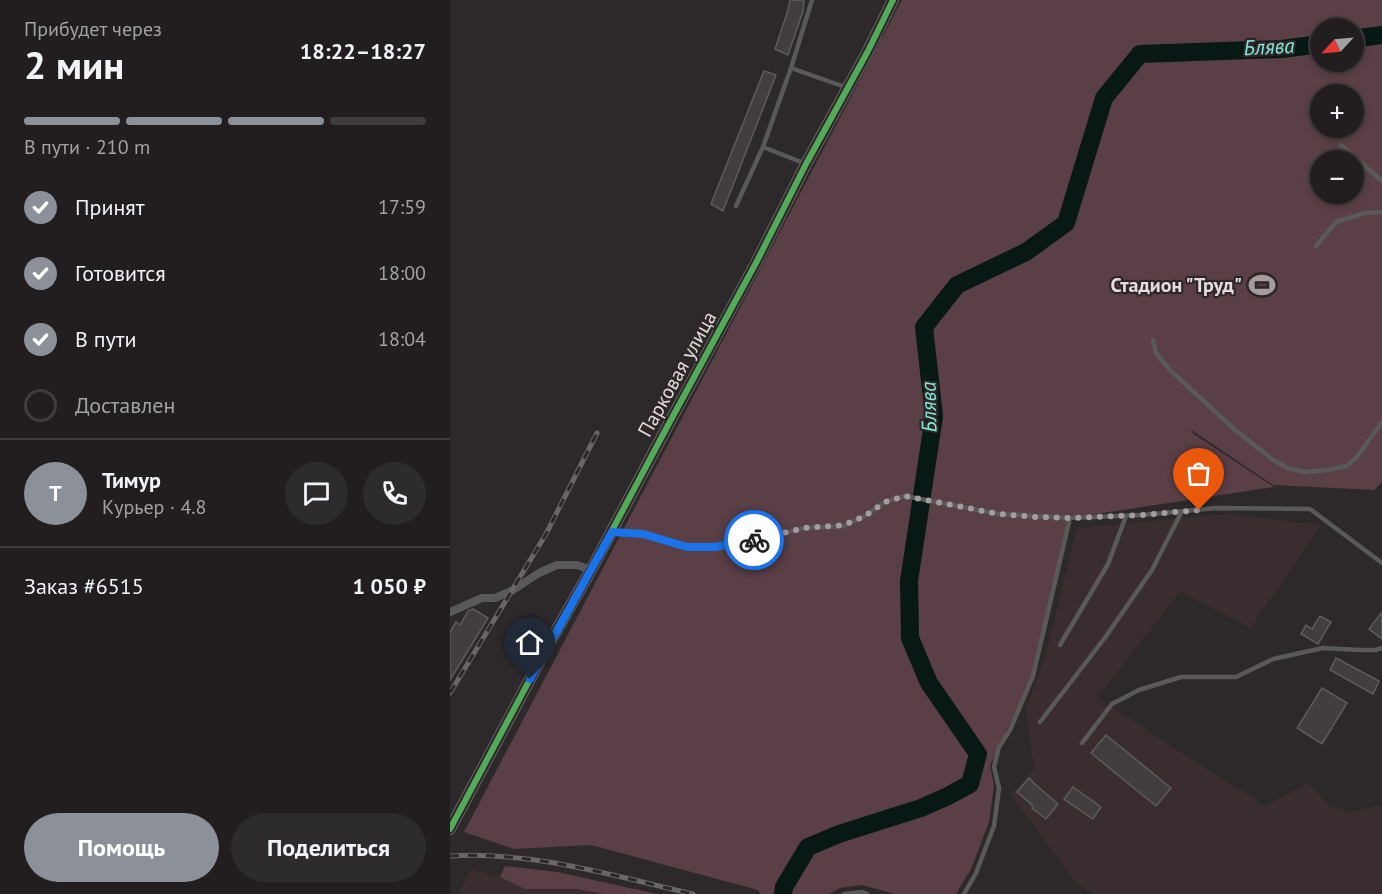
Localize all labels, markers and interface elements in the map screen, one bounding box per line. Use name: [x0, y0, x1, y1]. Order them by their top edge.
text: Прибудет через: [24, 16, 162, 42]
north arrow: [1310, 18, 1364, 72]
map controls: [1310, 18, 1364, 204]
water label: Блява: [1243, 32, 1296, 61]
text: 18:22–18:27: [300, 37, 426, 65]
text: 2 мин: [24, 39, 124, 90]
button: +: [1310, 84, 1364, 138]
text: В пути · 210 m: [24, 134, 150, 160]
button: −: [1310, 150, 1364, 204]
icon: check: [24, 191, 57, 224]
text: Принят: [75, 193, 145, 221]
text: 17:59: [378, 194, 426, 220]
icon: check: [24, 257, 57, 290]
text: Готовится: [75, 259, 166, 287]
text: 18:00: [378, 260, 426, 286]
sports icon: Стадион "Труд": [1247, 270, 1277, 300]
place label: Стадион "Труд": [1110, 272, 1242, 298]
street label: Парковая улица: [632, 307, 722, 441]
icon: check: [24, 323, 57, 356]
text: В пути: [75, 325, 137, 353]
text: 18:04: [378, 326, 426, 352]
water label: Блява: [915, 381, 942, 433]
text: Доставлен: [75, 391, 175, 419]
pin: [1173, 448, 1224, 510]
icon: bag: [1182, 457, 1215, 490]
button: chat: [285, 462, 348, 525]
button: phone: [363, 462, 426, 525]
text: Тимур: [102, 466, 161, 494]
text: Т: [49, 479, 62, 507]
text: Курьер · 4.8: [102, 494, 206, 520]
courier: [724, 510, 784, 570]
icon: bike: [738, 524, 771, 557]
text: Заказ #6515: [24, 572, 144, 600]
text: 1 050 ₽: [352, 572, 426, 600]
pin: [504, 617, 555, 679]
icon: home: [513, 626, 546, 659]
button: Помощь: [24, 813, 219, 882]
button: Поделиться: [231, 813, 426, 882]

